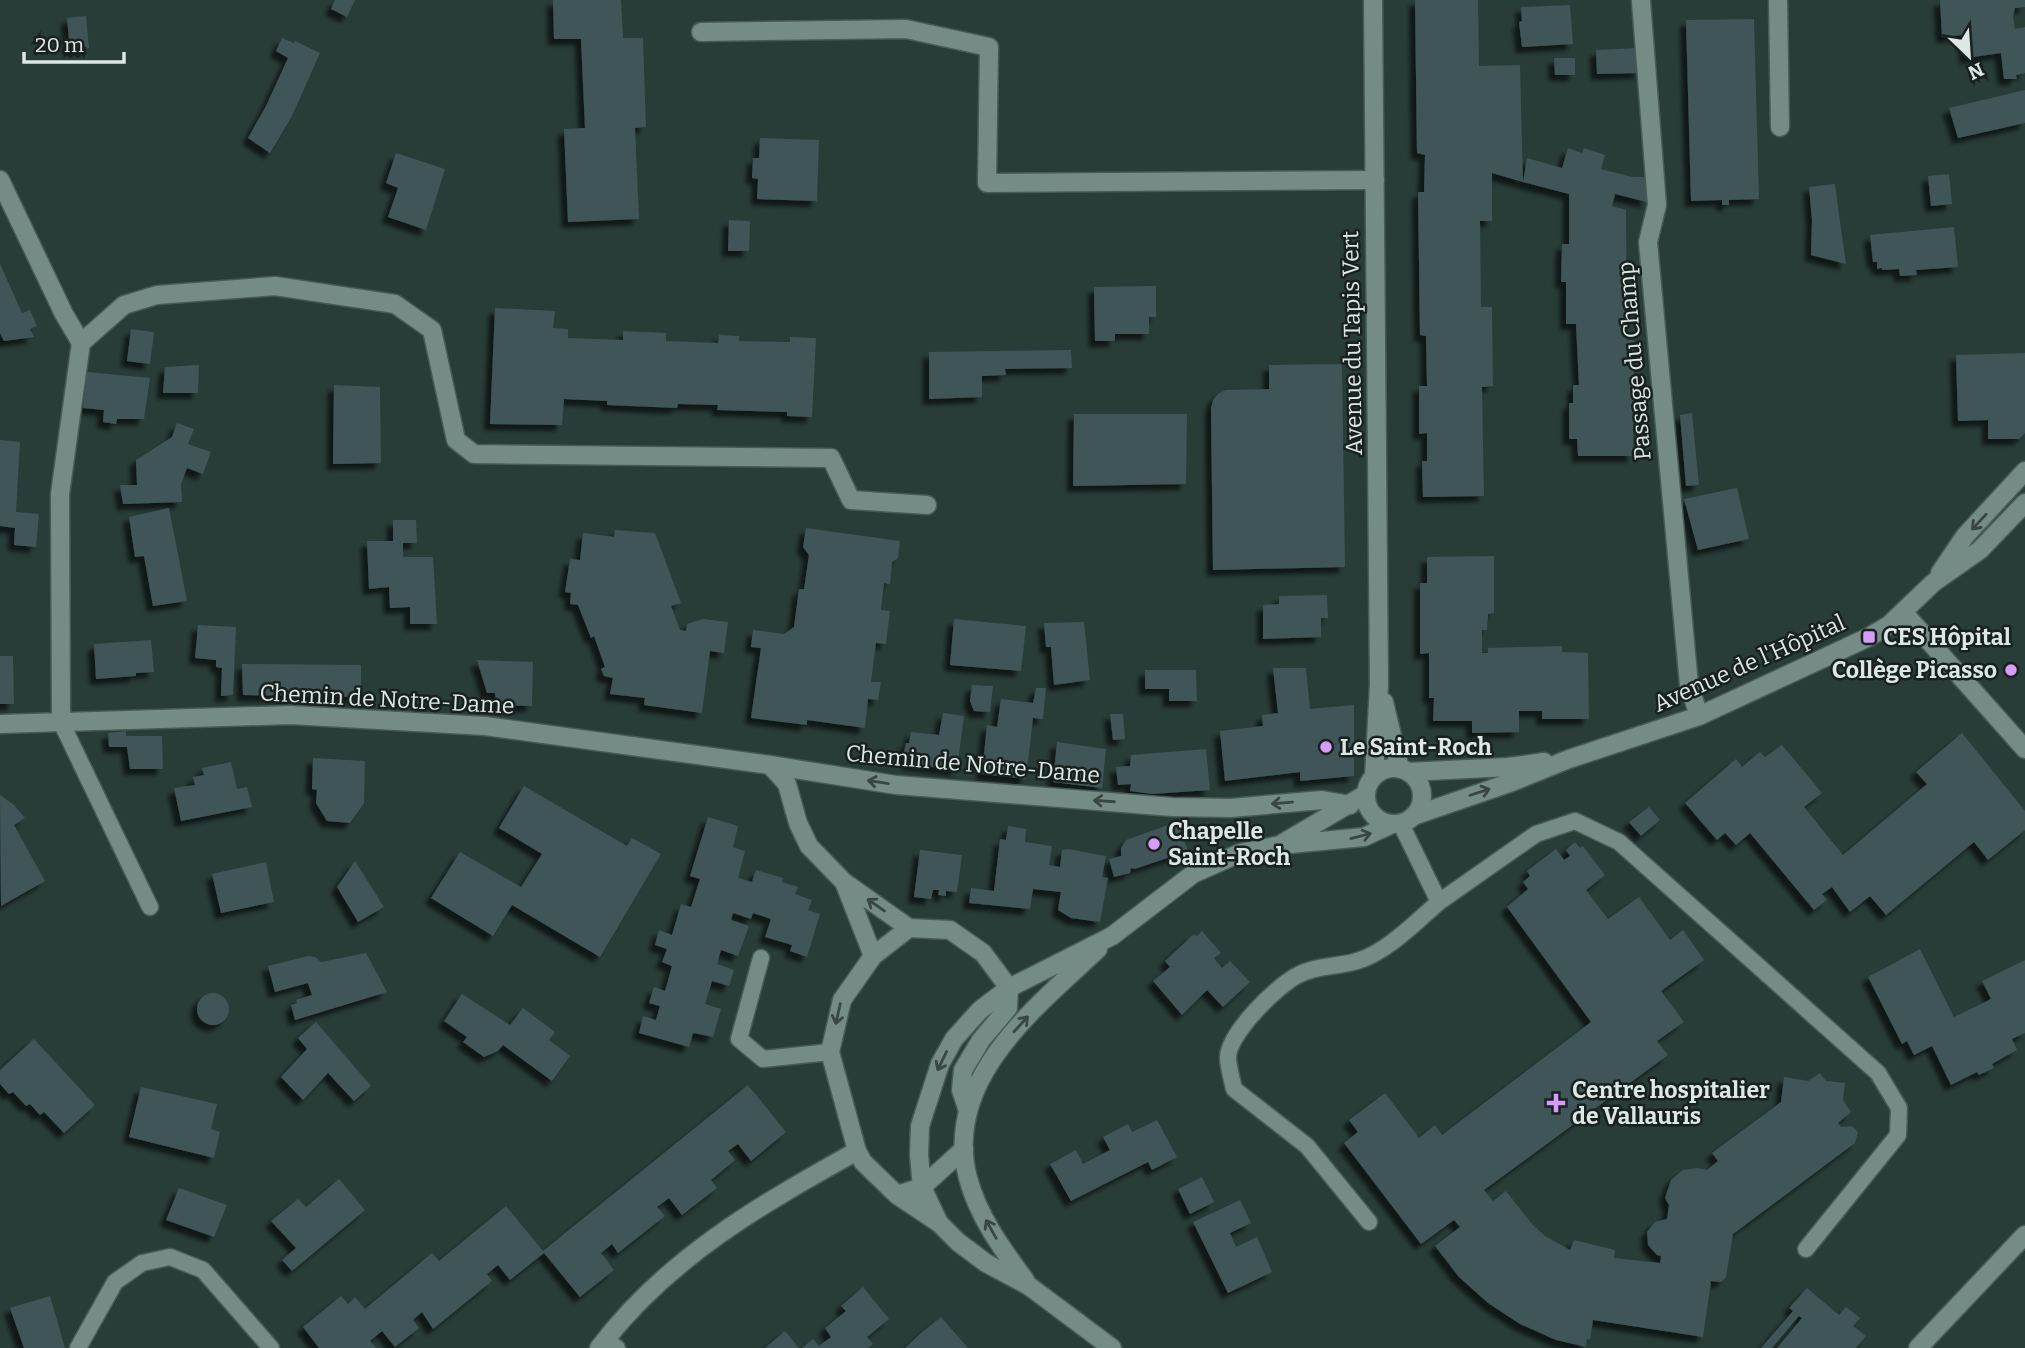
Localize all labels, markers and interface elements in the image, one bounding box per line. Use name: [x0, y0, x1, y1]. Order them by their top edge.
scale bar: [24, 21, 124, 65]
north arrow: [1934, 21, 2004, 91]
text: 20 m: [35, 32, 84, 58]
text: N: [1964, 57, 1987, 85]
street label: Avenue du Tapis Vert: [1336, 231, 1368, 455]
street label: Passage du Champ: [1611, 261, 1657, 461]
one-way arrow: [1970, 513, 1987, 530]
street label: Avenue de l'Hôpital: [1649, 608, 1850, 718]
place label: CES Hôpital: [1883, 623, 2011, 651]
marker: CES Hôpital: [1861, 629, 1877, 645]
place label: Collège Picasso: [1832, 656, 1997, 684]
marker: Collège Picasso: [2003, 662, 2019, 678]
street label: Chemin de Notre-Dame: [259, 678, 515, 720]
place label: Le Saint-Roch: [1340, 733, 1492, 761]
street label: Chemin de Notre-Dame: [845, 739, 1101, 789]
marker: Le Saint-Roch: [1318, 739, 1334, 755]
one-way arrow: [867, 775, 890, 788]
one-way arrow: [1469, 785, 1491, 798]
one-way arrow: [1094, 794, 1116, 807]
one-way arrow: [1272, 796, 1294, 809]
place label: Chapelle Saint-Roch: [1168, 817, 1291, 871]
one-way arrow: [1350, 829, 1372, 842]
marker: Chapelle Saint-Roch: [1146, 836, 1162, 852]
one-way arrow: [867, 898, 886, 912]
one-way arrow: [831, 1002, 845, 1025]
one-way arrow: [1013, 1015, 1029, 1033]
one-way arrow: [935, 1050, 949, 1071]
place label: Centre hospitalier de Vallauris: [1572, 1076, 1770, 1130]
marker: Centre hospitalier de Vallauris: [1546, 1093, 1566, 1113]
one-way arrow: [984, 1220, 998, 1240]

